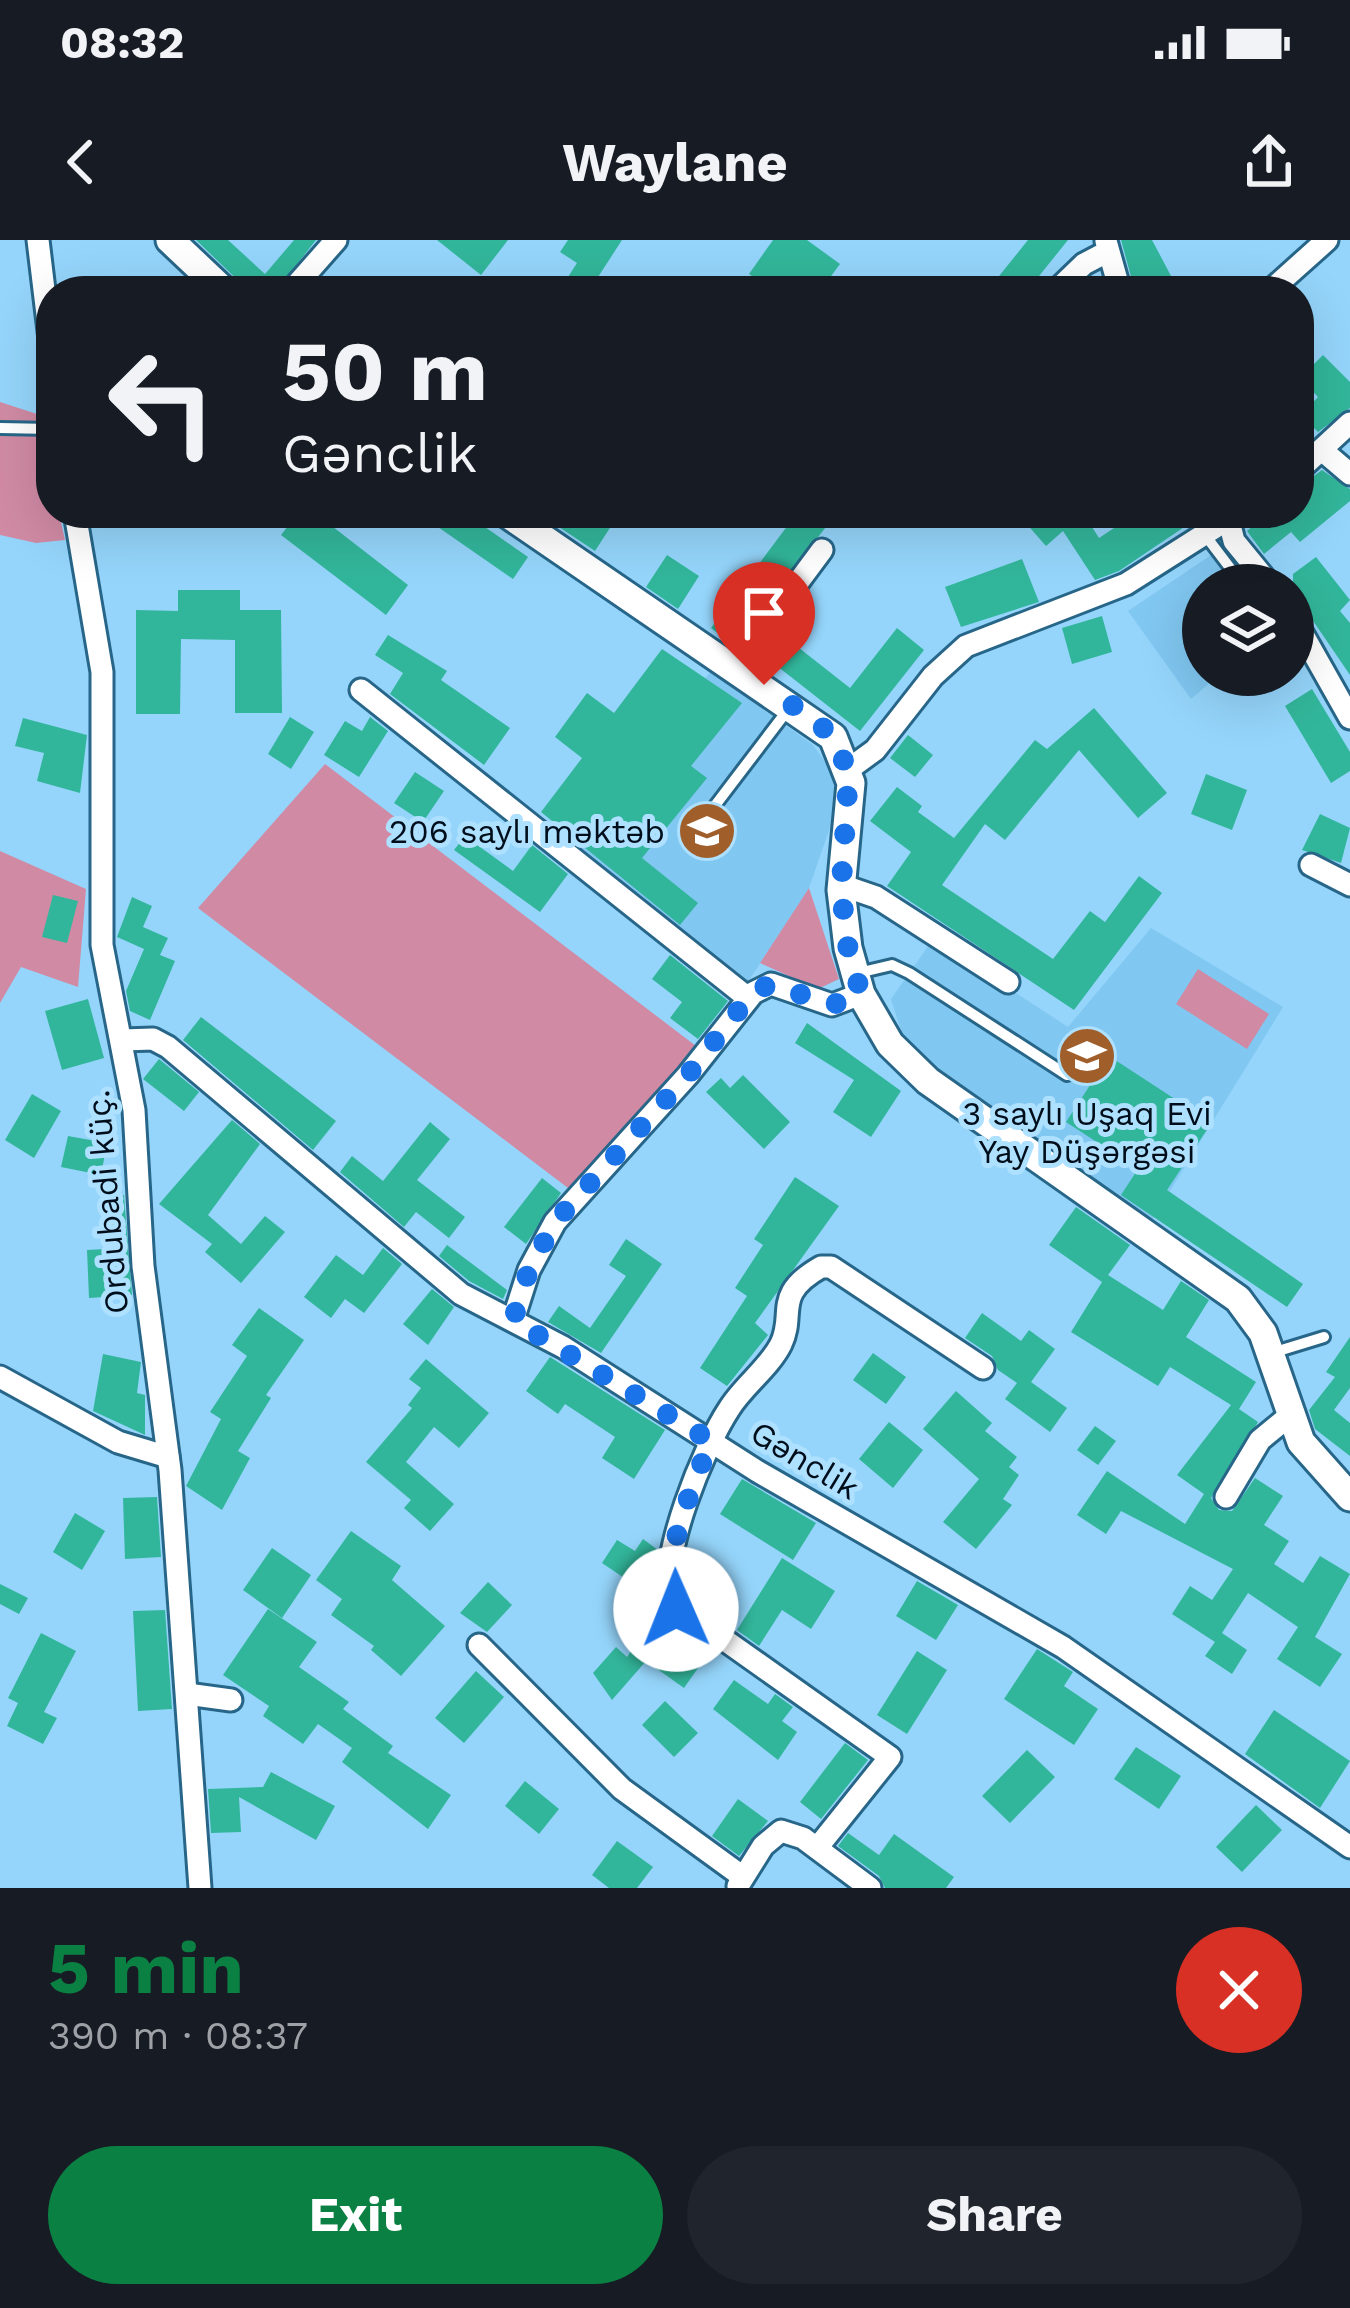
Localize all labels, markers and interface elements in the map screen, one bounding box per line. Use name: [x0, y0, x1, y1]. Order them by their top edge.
text: 08:32: [60, 16, 184, 69]
icon: back: [48, 129, 114, 195]
icon: share: [1236, 129, 1302, 195]
text: Waylane: [562, 131, 788, 194]
text: 50 m: [282, 322, 488, 420]
icon: left: [84, 324, 240, 480]
text: Gənclik: [282, 422, 477, 485]
pin: [713, 562, 815, 685]
map controls: [1182, 564, 1314, 696]
button: layers: [1182, 564, 1314, 696]
icon: arrive: [731, 580, 797, 646]
school or university icon: 206 saylı məktəb: [676, 800, 738, 862]
place label: 206 saylı məktəb: [389, 812, 665, 851]
school or university icon: 3 saylı Uşaq Evi Yay Düşərgəsi: [1056, 1025, 1118, 1087]
street label: Ordubadi küç.: [78, 1088, 136, 1316]
place label: 3 saylı Uşaq Evi Yay Düşərgəsi: [962, 1094, 1212, 1171]
street label: Gənclik: [744, 1413, 866, 1507]
position arrow: [613, 1546, 739, 1672]
text: 5 min: [48, 1926, 244, 2010]
button: close: [1176, 1927, 1302, 2053]
text: 390 m · 08:37: [48, 2013, 308, 2058]
button: Exit: [48, 2146, 663, 2284]
button: Share: [687, 2146, 1302, 2284]

